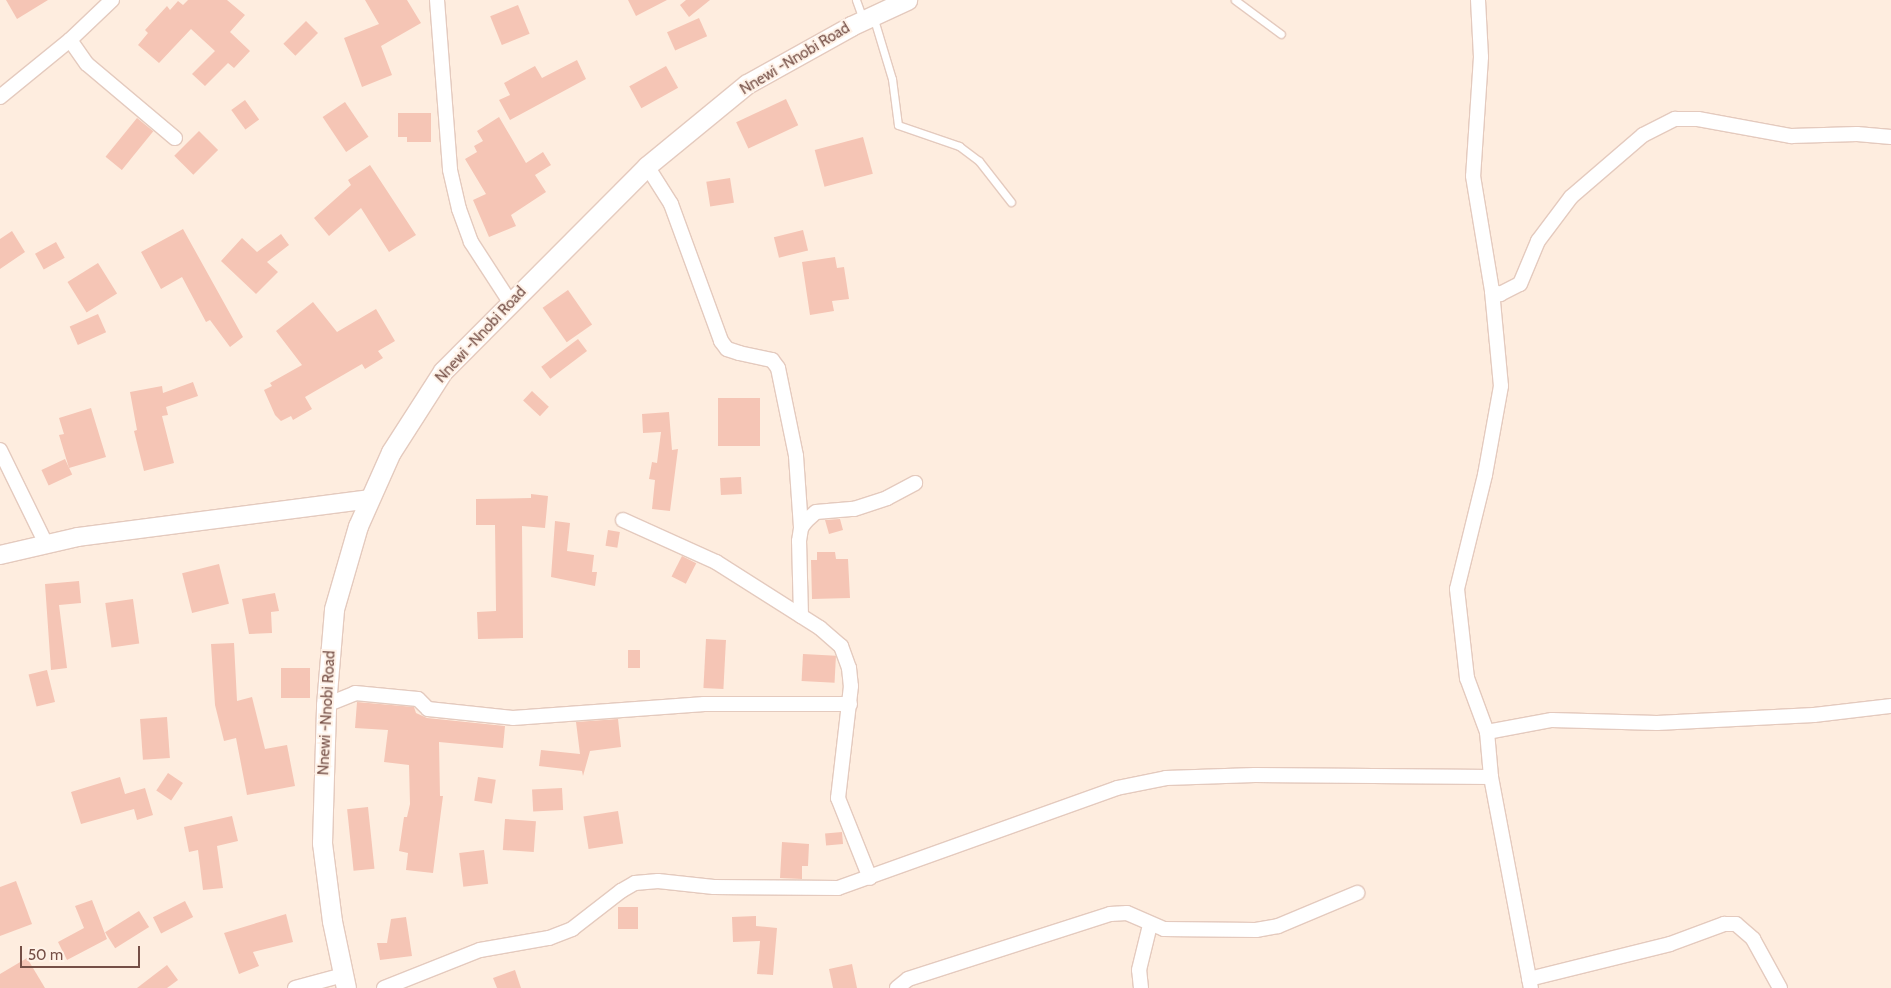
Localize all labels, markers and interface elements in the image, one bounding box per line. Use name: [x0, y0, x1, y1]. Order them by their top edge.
street label: Nnewi -Nnobi Road: [737, 19, 853, 99]
street label: Nnewi -Nnobi Road: [432, 283, 530, 387]
street label: Nnewi -Nnobi Road: [315, 650, 339, 776]
scale bar: [22, 936, 142, 968]
text: 50 m: [28, 946, 63, 964]

